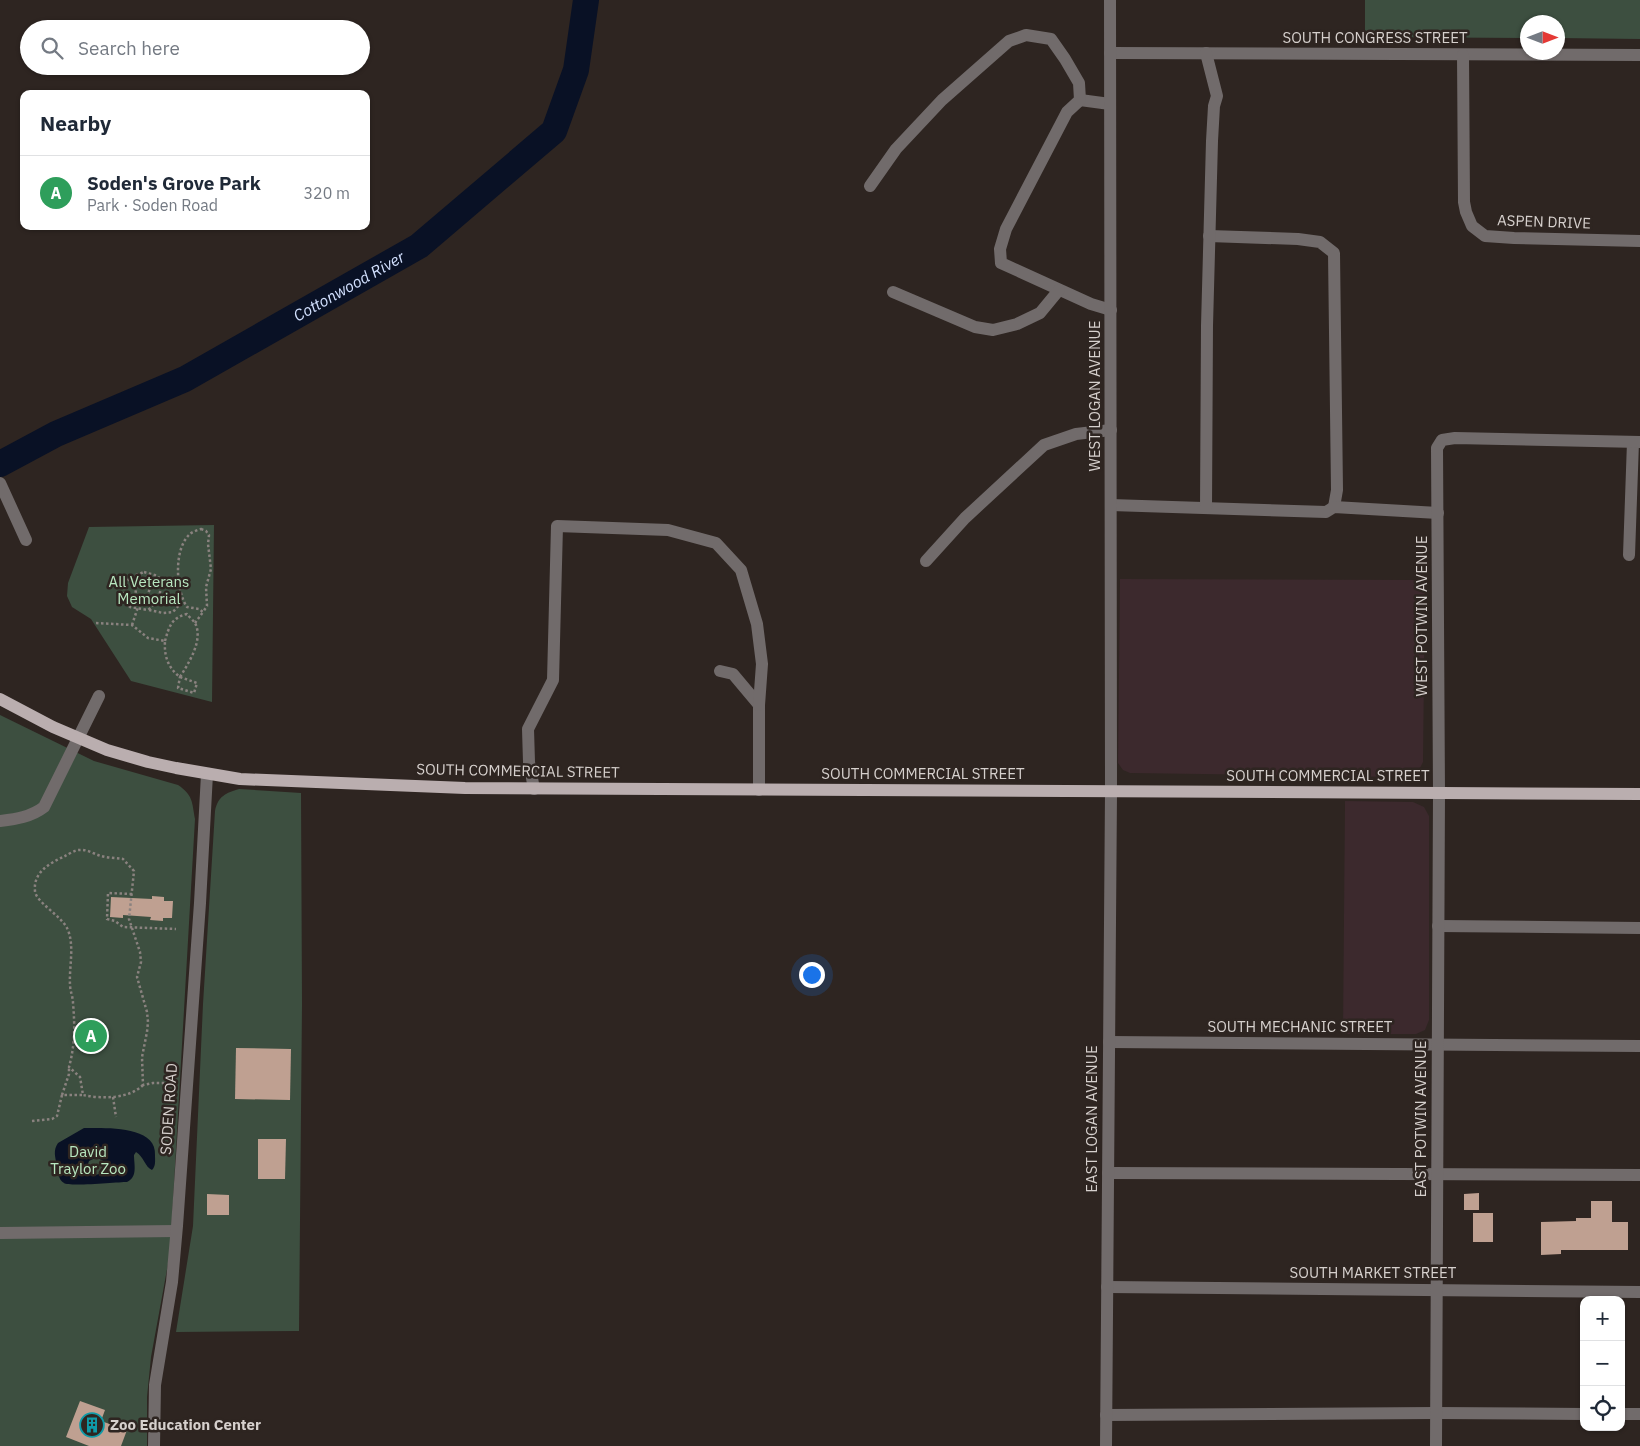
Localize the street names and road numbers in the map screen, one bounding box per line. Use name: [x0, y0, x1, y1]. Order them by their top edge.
street label: SOUTH CONGRESS STREET: [1283, 28, 1468, 47]
street label: ASPEN DRIVE: [1497, 210, 1591, 233]
street label: WEST LOGAN AVENUE: [1085, 320, 1104, 472]
street label: WEST POTWIN AVENUE: [1412, 536, 1431, 696]
street label: SOUTH COMMERCIAL STREET: [416, 759, 620, 782]
street label: SOUTH COMMERCIAL STREET: [821, 764, 1025, 783]
street label: SOUTH COMMERCIAL STREET: [1226, 766, 1430, 785]
street label: SOUTH MECHANIC STREET: [1208, 1017, 1393, 1036]
street label: EAST POTWIN AVENUE: [1411, 1040, 1430, 1198]
street label: EAST LOGAN AVENUE: [1082, 1045, 1101, 1193]
street label: SODEN ROAD: [156, 1063, 181, 1155]
street label: SOUTH MARKET STREET: [1290, 1263, 1457, 1282]

